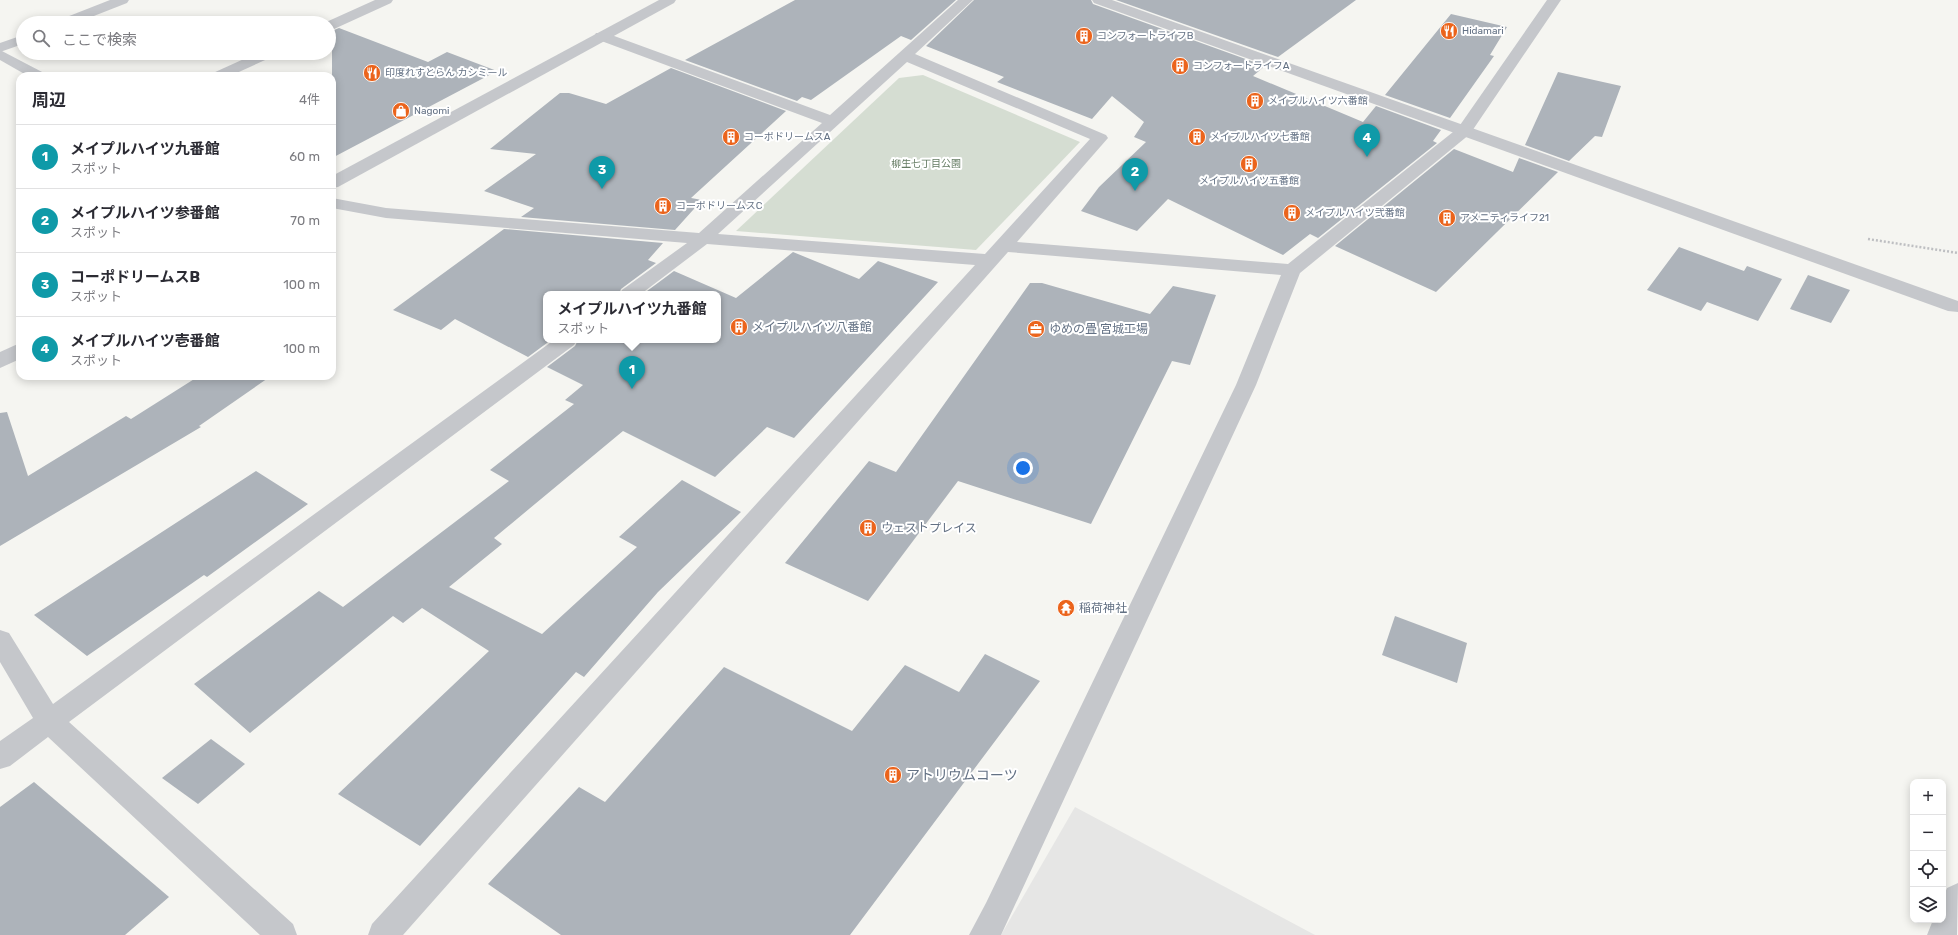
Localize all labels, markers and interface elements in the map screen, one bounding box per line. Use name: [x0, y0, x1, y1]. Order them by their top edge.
search box: [16, 16, 336, 60]
restaurant icon: Hidamari: [1439, 21, 1459, 41]
place label: Hidamari: [1462, 25, 1504, 37]
building icon: コンフォートライフB: [1074, 26, 1094, 46]
icon: search: [30, 27, 52, 49]
place label: コンフォートライフB: [1097, 30, 1194, 42]
text: ここで検索: [62, 31, 137, 49]
building icon: コンフォートライフA: [1170, 56, 1190, 76]
place label: コンフォートライフA: [1193, 60, 1290, 72]
restaurant icon: 印度れすとらん カシミール: [362, 63, 382, 83]
place label: 印度れすとらん カシミール: [385, 67, 507, 79]
text: 周辺: [32, 90, 66, 110]
building icon: メイプルハイツ六番館: [1245, 91, 1265, 111]
text: 4件: [299, 92, 320, 107]
place label: メイプルハイツ六番館: [1268, 95, 1368, 107]
shop icon: Nagomi: [391, 101, 411, 121]
place label: Nagomi: [414, 105, 450, 117]
pin: 4: [1354, 124, 1380, 157]
building icon: コーポドリームスA: [721, 127, 741, 147]
building icon: メイプルハイツ七番館: [1187, 127, 1207, 147]
place label: コーポドリームスA: [744, 131, 831, 143]
place label: メイプルハイツ七番館: [1210, 131, 1310, 143]
text: メイプルハイツ九番館: [70, 140, 220, 158]
text: 1: [42, 149, 48, 164]
text: 60 m: [289, 149, 320, 164]
building icon: メイプルハイツ五番館: [1239, 154, 1259, 174]
pin: 3: [589, 156, 615, 189]
park label: 柳生七丁目公園: [891, 158, 961, 170]
pin: 2: [1122, 158, 1148, 191]
text: スポット: [70, 161, 122, 176]
place label: メイプルハイツ五番館: [1199, 175, 1299, 187]
building icon: コーポドリームスC: [653, 196, 673, 216]
place label: コーポドリームスC: [676, 200, 763, 212]
building icon: メイプルハイツ弐番館: [1282, 203, 1302, 223]
text: メイプルハイツ参番館: [70, 204, 220, 222]
place label: メイプルハイツ弐番館: [1305, 207, 1405, 219]
building icon: アメニティライフ21: [1437, 208, 1457, 228]
place label: アメニティライフ21: [1460, 212, 1549, 224]
text: 2: [41, 213, 49, 228]
text: 70 m: [290, 213, 320, 228]
text: スポット: [70, 225, 122, 240]
text: コーポドリームスB: [70, 268, 200, 286]
text: 3: [41, 277, 49, 292]
text: 100 m: [283, 277, 320, 292]
text: スポット: [70, 289, 122, 304]
popup: [543, 291, 721, 343]
text: メイプルハイツ九番館: [557, 300, 707, 318]
building icon: メイプルハイツ八番館: [729, 317, 749, 337]
office icon: ゆめの畳 宮城工場: [1026, 319, 1046, 339]
place label: メイプルハイツ八番館: [752, 320, 872, 334]
text: スポット: [557, 321, 609, 336]
place label: ゆめの畳 宮城工場: [1049, 322, 1148, 336]
text: メイプルハイツ壱番館: [70, 332, 220, 350]
text: 4: [41, 341, 49, 356]
text: 100 m: [283, 341, 320, 356]
text: スポット: [70, 353, 122, 368]
pin: 1: [619, 356, 645, 389]
your location: [1013, 458, 1033, 478]
building icon: ウェストプレイス: [858, 518, 878, 538]
place label: ウェストプレイス: [881, 521, 977, 535]
temple icon: 稲荷神社: [1056, 598, 1076, 618]
place label: 稲荷神社: [1079, 601, 1127, 615]
building icon: アトリウムコーツ: [883, 765, 903, 785]
place label: アトリウムコーツ: [906, 767, 1018, 784]
map controls: [1910, 779, 1946, 923]
button: +: [1910, 779, 1946, 815]
button: −: [1910, 815, 1946, 851]
button: locate: [1910, 851, 1946, 887]
button: layers: [1910, 887, 1946, 923]

